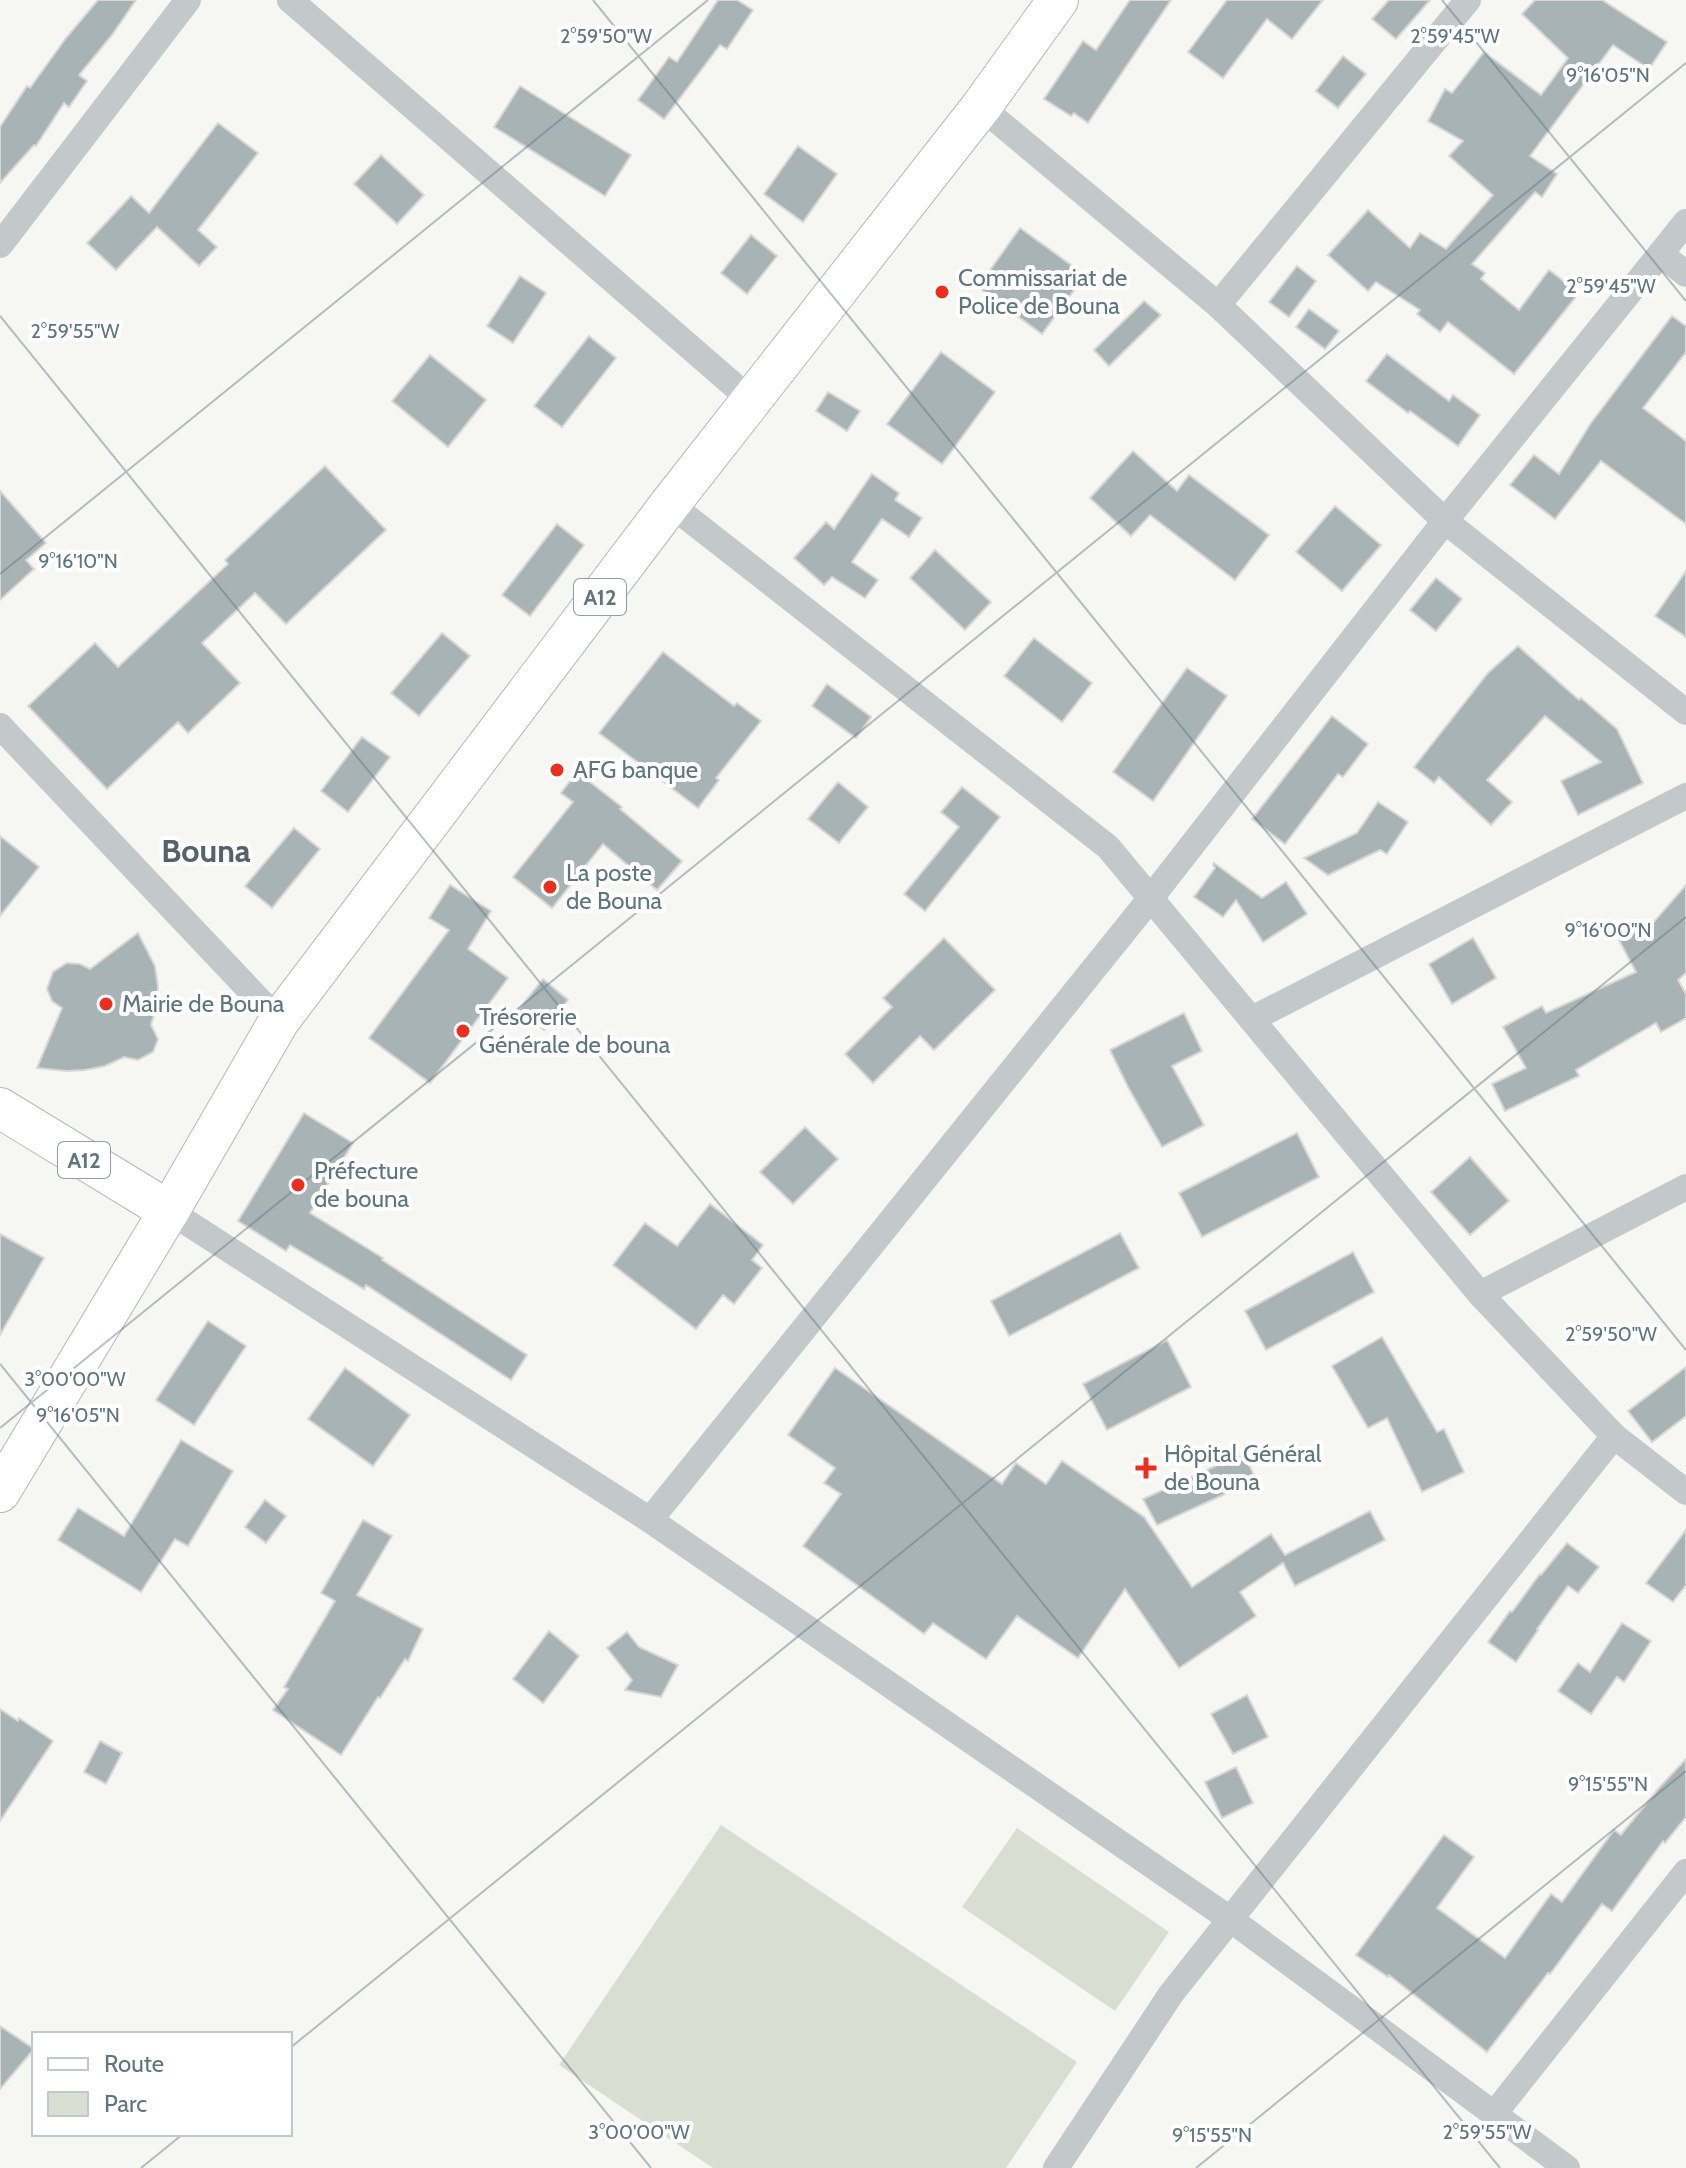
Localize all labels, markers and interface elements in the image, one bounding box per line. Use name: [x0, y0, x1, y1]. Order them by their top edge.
text: 2°59'50"W: [560, 24, 652, 48]
text: 2°59'45"W: [1410, 24, 1500, 48]
text: 9°16'05"N: [1566, 63, 1650, 87]
place label: Commissariat de Police de Bouna: [958, 263, 1127, 320]
text: 2°59'45"W: [1566, 274, 1656, 298]
marker: Commissariat de Police de Bouna: [933, 283, 951, 301]
text: 2°59'55"W: [31, 319, 120, 343]
text: 9°16'10"N: [38, 549, 118, 573]
road number: A12: [574, 579, 626, 615]
place label: AFG banque: [573, 755, 698, 784]
marker: AFG banque: [548, 761, 566, 779]
district label: Bouna: [161, 831, 251, 870]
place label: La poste de Bouna: [566, 858, 663, 915]
marker: La poste de Bouna: [541, 878, 559, 896]
text: 9°16'00"N: [1565, 918, 1651, 942]
place label: Mairie de Bouna: [122, 989, 285, 1018]
marker: Mairie de Bouna: [97, 995, 115, 1013]
place label: Trésorerie Générale de bouna: [479, 1002, 671, 1059]
marker: Trésorerie Générale de bouna: [454, 1022, 472, 1040]
road number: A12: [58, 1142, 110, 1178]
place label: Préfecture de bouna: [314, 1156, 418, 1213]
marker: Préfecture de bouna: [289, 1176, 307, 1194]
text: 2°59'50"W: [1565, 1322, 1657, 1346]
text: 3°00'00"W: [24, 1367, 126, 1391]
text: 9°16'05"N: [36, 1403, 120, 1427]
place label: Hôpital Général de Bouna: [1164, 1439, 1322, 1496]
marker: Hôpital Général de Bouna: [1135, 1457, 1157, 1479]
text: 9°15'55"N: [1568, 1772, 1648, 1796]
legend: [32, 2032, 292, 2136]
text: Route: [104, 2049, 164, 2078]
text: Parc: [104, 2089, 147, 2118]
text: 3°00'00"W: [588, 2120, 690, 2144]
text: 2°59'55"W: [1443, 2120, 1532, 2144]
text: 9°15'55"N: [1172, 2123, 1252, 2147]

